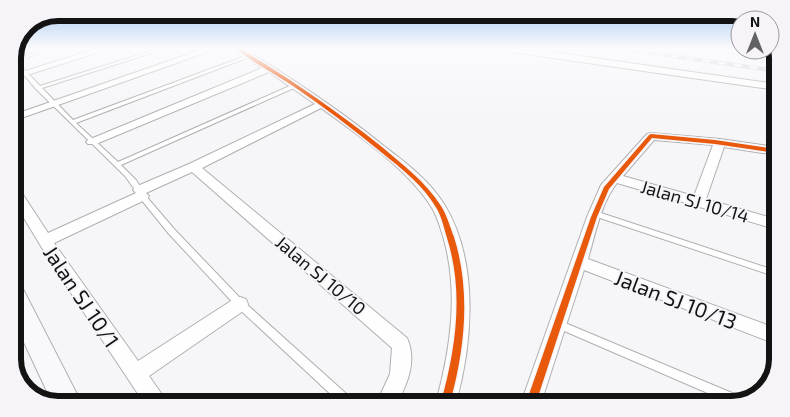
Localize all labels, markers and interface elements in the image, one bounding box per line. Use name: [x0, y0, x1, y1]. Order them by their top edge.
north arrow: [730, 10, 780, 60]
text: N: [750, 13, 760, 30]
street label: Jalan SJ 10/14: [638, 175, 752, 227]
street label: Jalan SJ 10/10: [271, 231, 371, 319]
street label: Jalan SJ 10/1: [39, 240, 125, 352]
street label: Jalan SJ 10/13: [611, 264, 741, 334]

